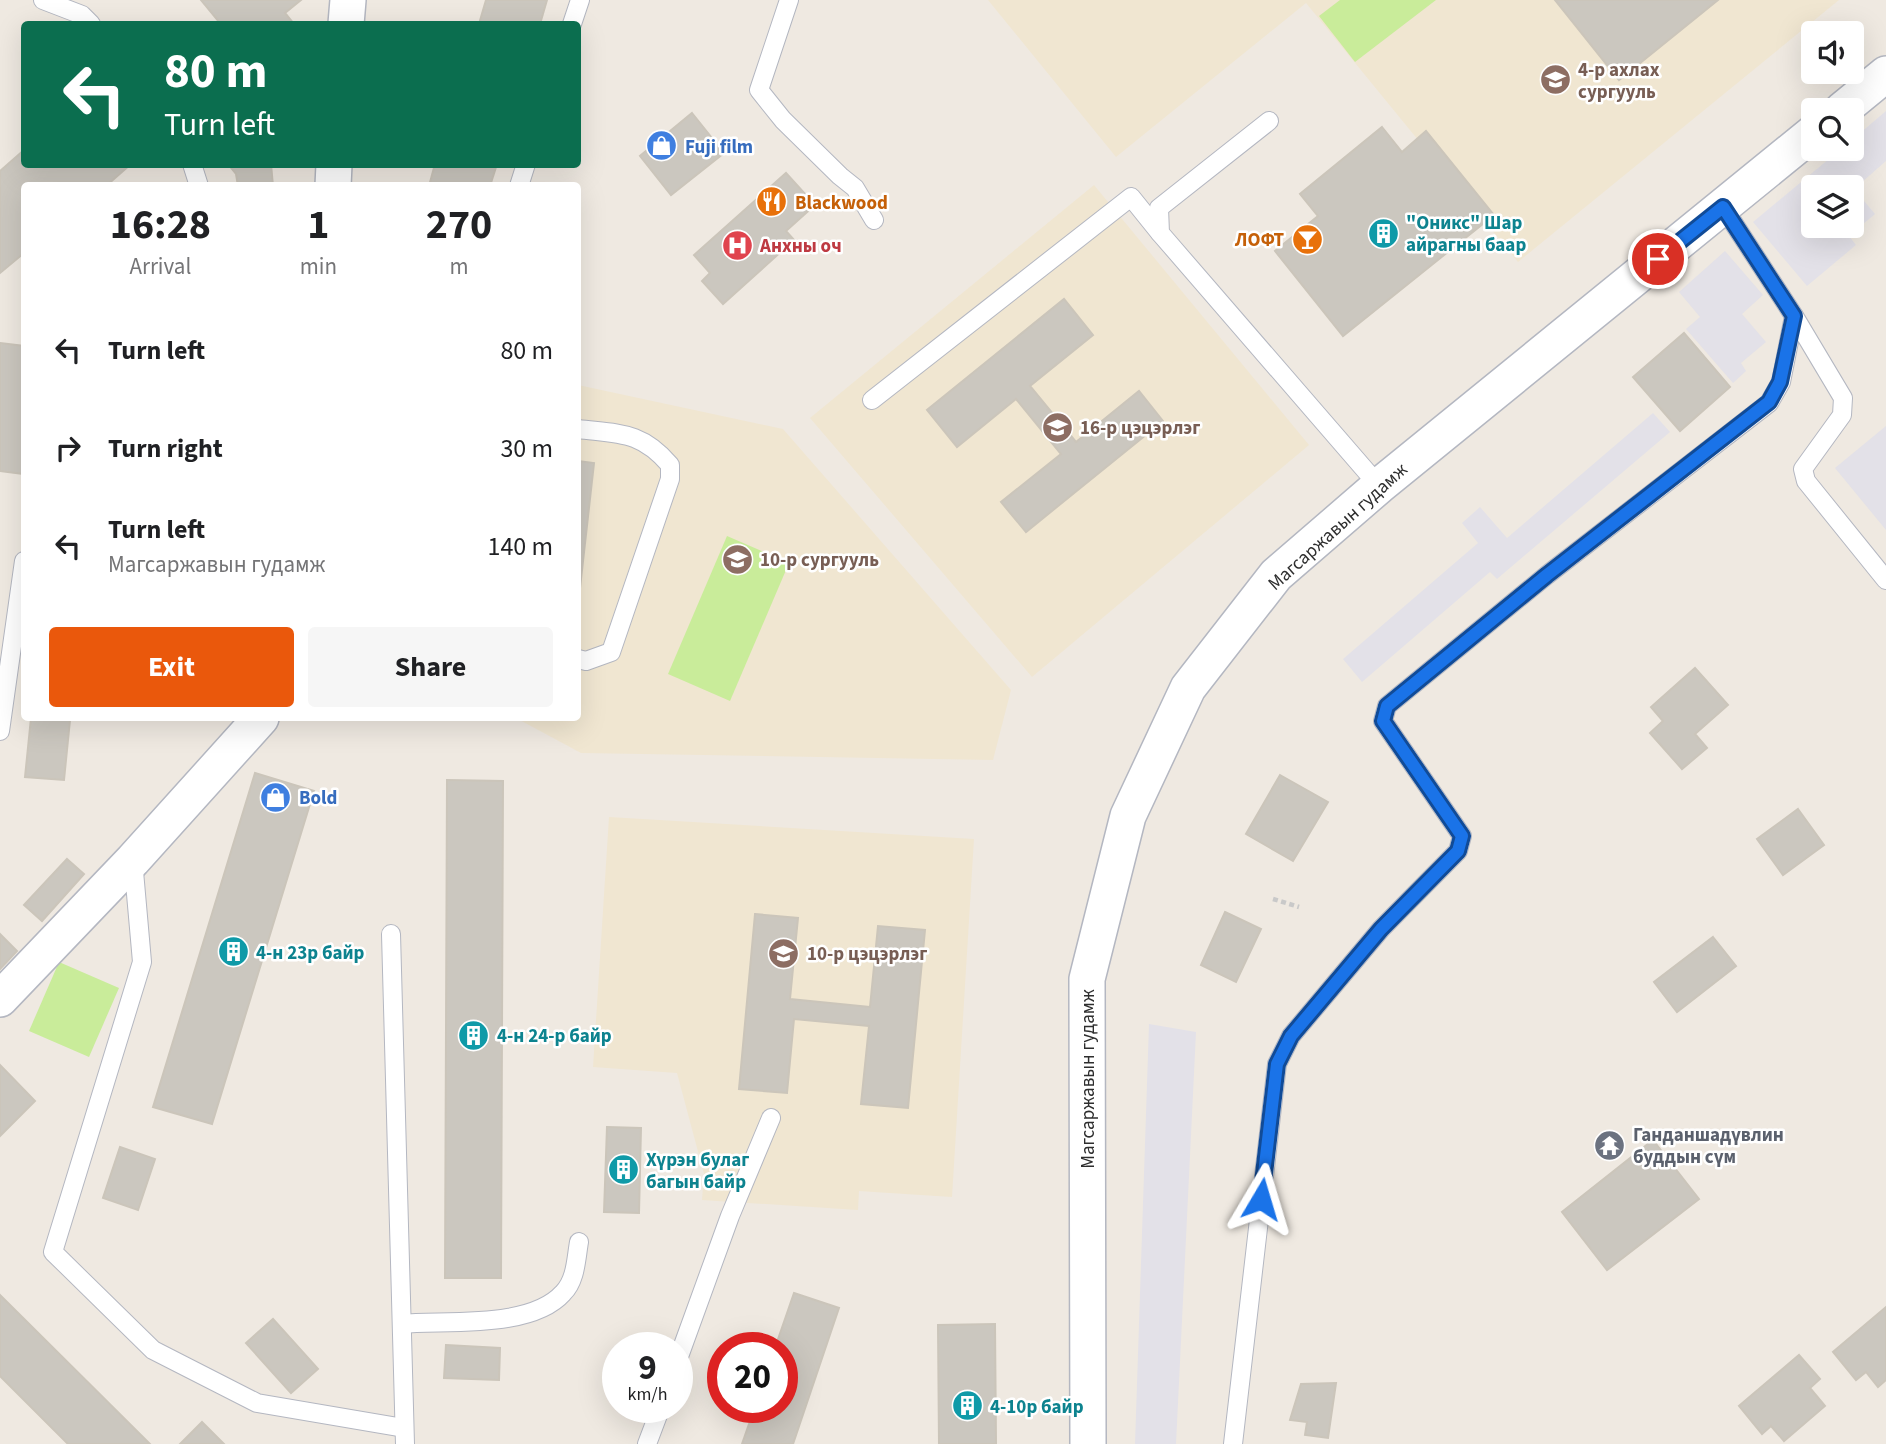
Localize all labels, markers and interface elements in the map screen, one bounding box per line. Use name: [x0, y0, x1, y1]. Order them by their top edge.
map controls: [1801, 21, 1864, 238]
button: sound: [1801, 21, 1864, 84]
text: 80 m: [164, 37, 268, 107]
icon: left: [49, 49, 140, 140]
place label: 4-р ахлах сургууль: [1578, 57, 1660, 106]
school or university icon: 4-р ахлах сургууль: [1538, 63, 1572, 97]
button: search: [1801, 98, 1864, 161]
text: Turn left: [164, 102, 275, 148]
shop icon: Fuji film: [645, 129, 679, 163]
place label: Fuji film: [685, 134, 753, 161]
button: layers: [1801, 175, 1864, 238]
restaurant icon: Blackwood: [755, 185, 789, 219]
place label: Blackwood: [795, 190, 888, 217]
text: 16:28: [110, 195, 211, 255]
text: 1: [307, 195, 329, 255]
text: 270: [426, 195, 492, 255]
place label: "Оникс" Шар айрагны баар: [1406, 210, 1526, 259]
building icon: "Оникс" Шар айрагны баар: [1366, 216, 1400, 250]
bar icon: ЛОФТ: [1290, 222, 1324, 256]
place label: ЛОФТ: [1234, 227, 1284, 254]
hospital icon: Анхны оч: [720, 228, 754, 262]
pin: [1628, 229, 1688, 289]
place label: Анхны оч: [759, 233, 842, 260]
icon: arrive: [1639, 240, 1677, 278]
text: Arrival: [129, 250, 191, 283]
text: min: [300, 250, 337, 283]
text: m: [449, 250, 469, 283]
icon: left: [49, 331, 87, 369]
text: Turn left: [108, 332, 205, 369]
text: 80 m: [500, 332, 553, 369]
school or university icon: 16-р цэцэрлэг: [1040, 410, 1074, 444]
place label: 16-р цэцэрлэг: [1080, 415, 1200, 442]
icon: right: [49, 429, 87, 467]
text: Turn right: [108, 430, 223, 467]
text: 30 m: [500, 430, 553, 467]
street label: Магсаржавын гудамж: [1262, 457, 1414, 597]
text: Turn left: [108, 511, 205, 548]
icon: left: [49, 527, 87, 565]
text: 140 m: [487, 528, 553, 565]
school or university icon: 10-р сургууль: [720, 542, 754, 576]
place label: 10-р сургууль: [760, 547, 879, 574]
text: Магсаржавын гудамж: [108, 548, 325, 581]
button: Exit: [49, 627, 294, 707]
button: Share: [308, 627, 553, 707]
shop icon: Bold: [259, 780, 293, 814]
place label: Bold: [299, 785, 337, 812]
building icon: 4-н 23р байр: [216, 935, 250, 969]
school or university icon: 10-р цэцэрлэг: [767, 936, 801, 970]
place label: 4-н 23р байр: [256, 940, 365, 967]
place label: 10-р цэцэрлэг: [807, 941, 927, 968]
street label: Магсаржавын гудамж: [1075, 989, 1102, 1169]
building icon: 4-н 24-р байр: [457, 1018, 491, 1052]
place label: 4-н 24-р байр: [497, 1023, 612, 1050]
place label: Ганданшадүвлин буддын сүм: [1633, 1122, 1784, 1171]
temple icon: Ганданшадүвлин буддын сүм: [1593, 1128, 1627, 1162]
place label: Хүрэн булаг багын байр: [646, 1147, 749, 1196]
building icon: Хүрэн булаг багын байр: [606, 1153, 640, 1187]
position arrow: [1224, 1162, 1298, 1236]
speed limit sign: 20: [707, 1332, 798, 1423]
text: 9: [638, 1343, 657, 1393]
text: km/h: [628, 1382, 667, 1407]
building icon: 4-10р байр: [950, 1389, 984, 1423]
place label: 4-10р байр: [990, 1394, 1084, 1421]

